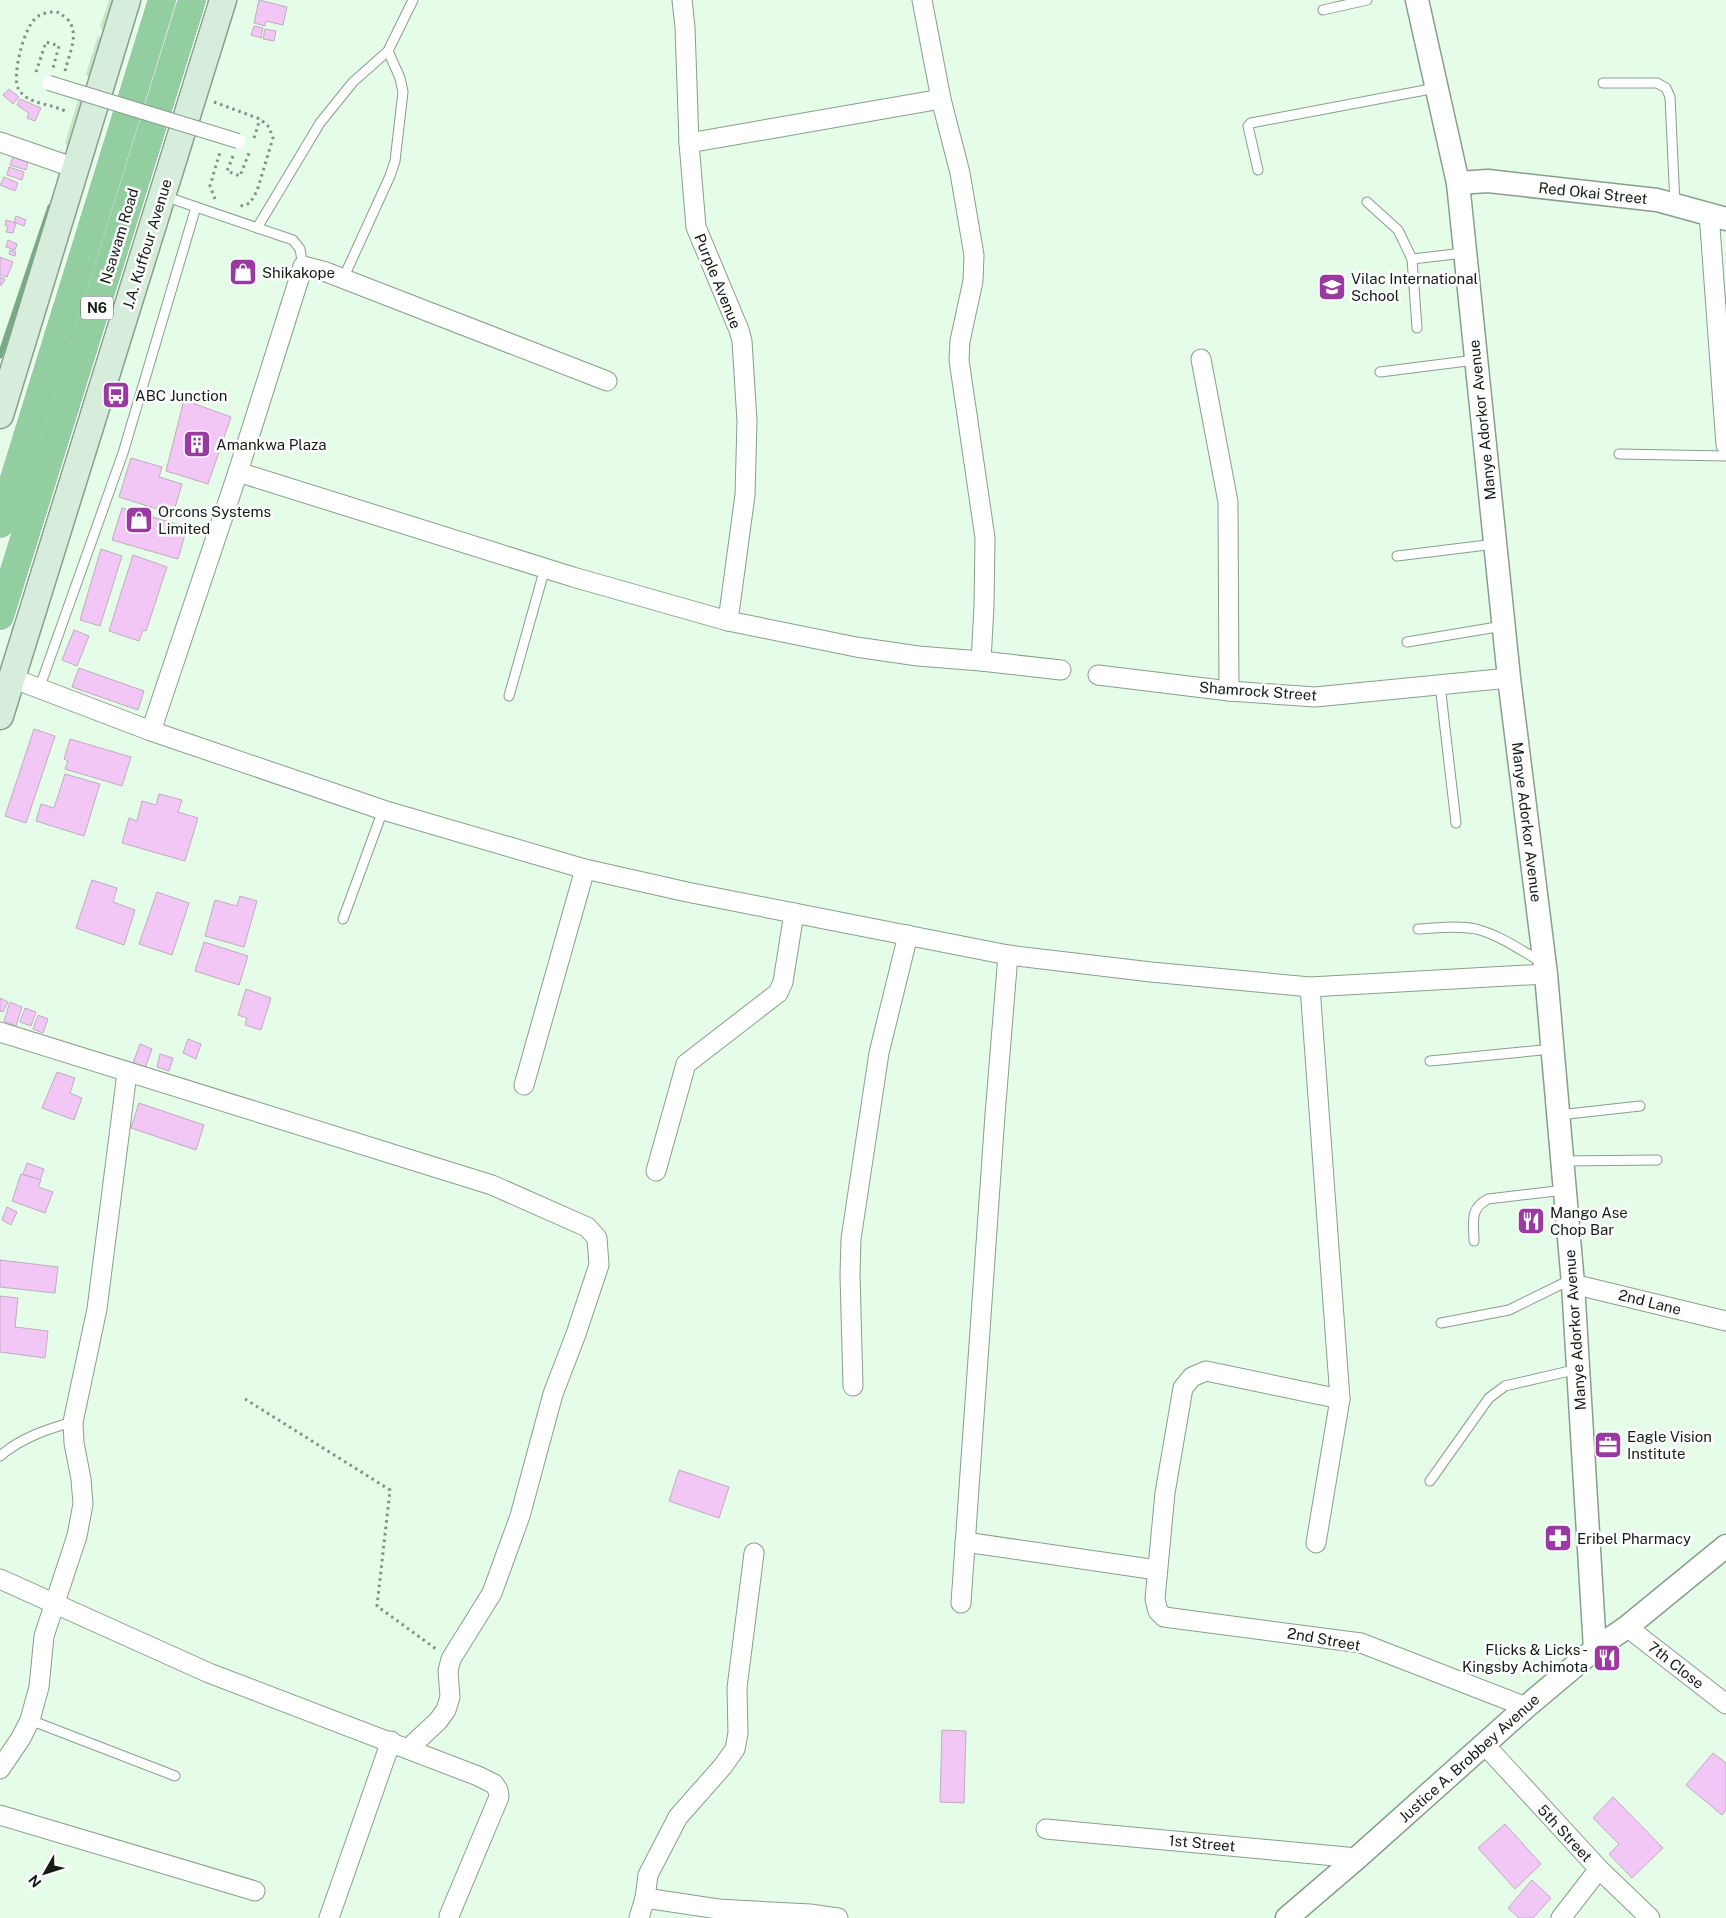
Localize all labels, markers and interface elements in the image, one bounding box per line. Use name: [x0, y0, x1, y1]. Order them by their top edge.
street label: J.A. Kuffour Avenue: [119, 177, 175, 311]
street label: Red Okai Street: [1538, 179, 1649, 207]
street label: Nsawam Road: [96, 186, 142, 286]
street label: Purple Avenue: [691, 231, 745, 331]
shop icon: Shikakope: [228, 257, 258, 287]
place label: Shikakope: [262, 264, 335, 281]
place label: Vilac International School: [1351, 270, 1478, 304]
school or university icon: Vilac International School: [1317, 272, 1347, 302]
road number: N6: [81, 296, 113, 320]
street label: Manye Adorkor Avenue: [1465, 339, 1499, 501]
bus stop icon: ABC Junction: [101, 380, 131, 410]
place label: ABC Junction: [135, 387, 227, 404]
building icon: Amankwa Plaza: [182, 429, 212, 459]
place label: Amankwa Plaza: [216, 436, 327, 453]
place label: Orcons Systems Limited: [158, 503, 271, 537]
shop icon: Orcons Systems Limited: [124, 505, 154, 535]
street label: Shamrock Street: [1198, 678, 1318, 704]
street label: Manye Adorkor Avenue: [1509, 741, 1545, 903]
place label: Mango Ase Chop Bar: [1550, 1204, 1628, 1238]
restaurant icon: Mango Ase Chop Bar: [1516, 1206, 1546, 1236]
street label: Manye Adorkor Avenue: [1561, 1249, 1589, 1411]
street label: 2nd Lane: [1617, 1286, 1683, 1318]
place label: Eagle Vision Institute: [1627, 1428, 1712, 1462]
office icon: Eagle Vision Institute: [1593, 1430, 1623, 1460]
pharmacy icon: Eribel Pharmacy: [1543, 1523, 1573, 1553]
place label: Eribel Pharmacy: [1577, 1530, 1691, 1547]
street label: 2nd Street: [1286, 1624, 1362, 1654]
street label: 7th Close: [1645, 1638, 1707, 1692]
place label: Flicks & Licks - Kingsby Achimota: [1462, 1641, 1588, 1675]
restaurant icon: Flicks & Licks - Kingsby Achimota: [1592, 1643, 1622, 1673]
street label: Justice A. Brobbey Avenue: [1395, 1690, 1543, 1826]
street label: 5th Street: [1534, 1801, 1596, 1865]
street label: 1st Street: [1168, 1832, 1236, 1854]
north arrow: [20, 1848, 70, 1898]
text: N: [25, 1872, 45, 1890]

